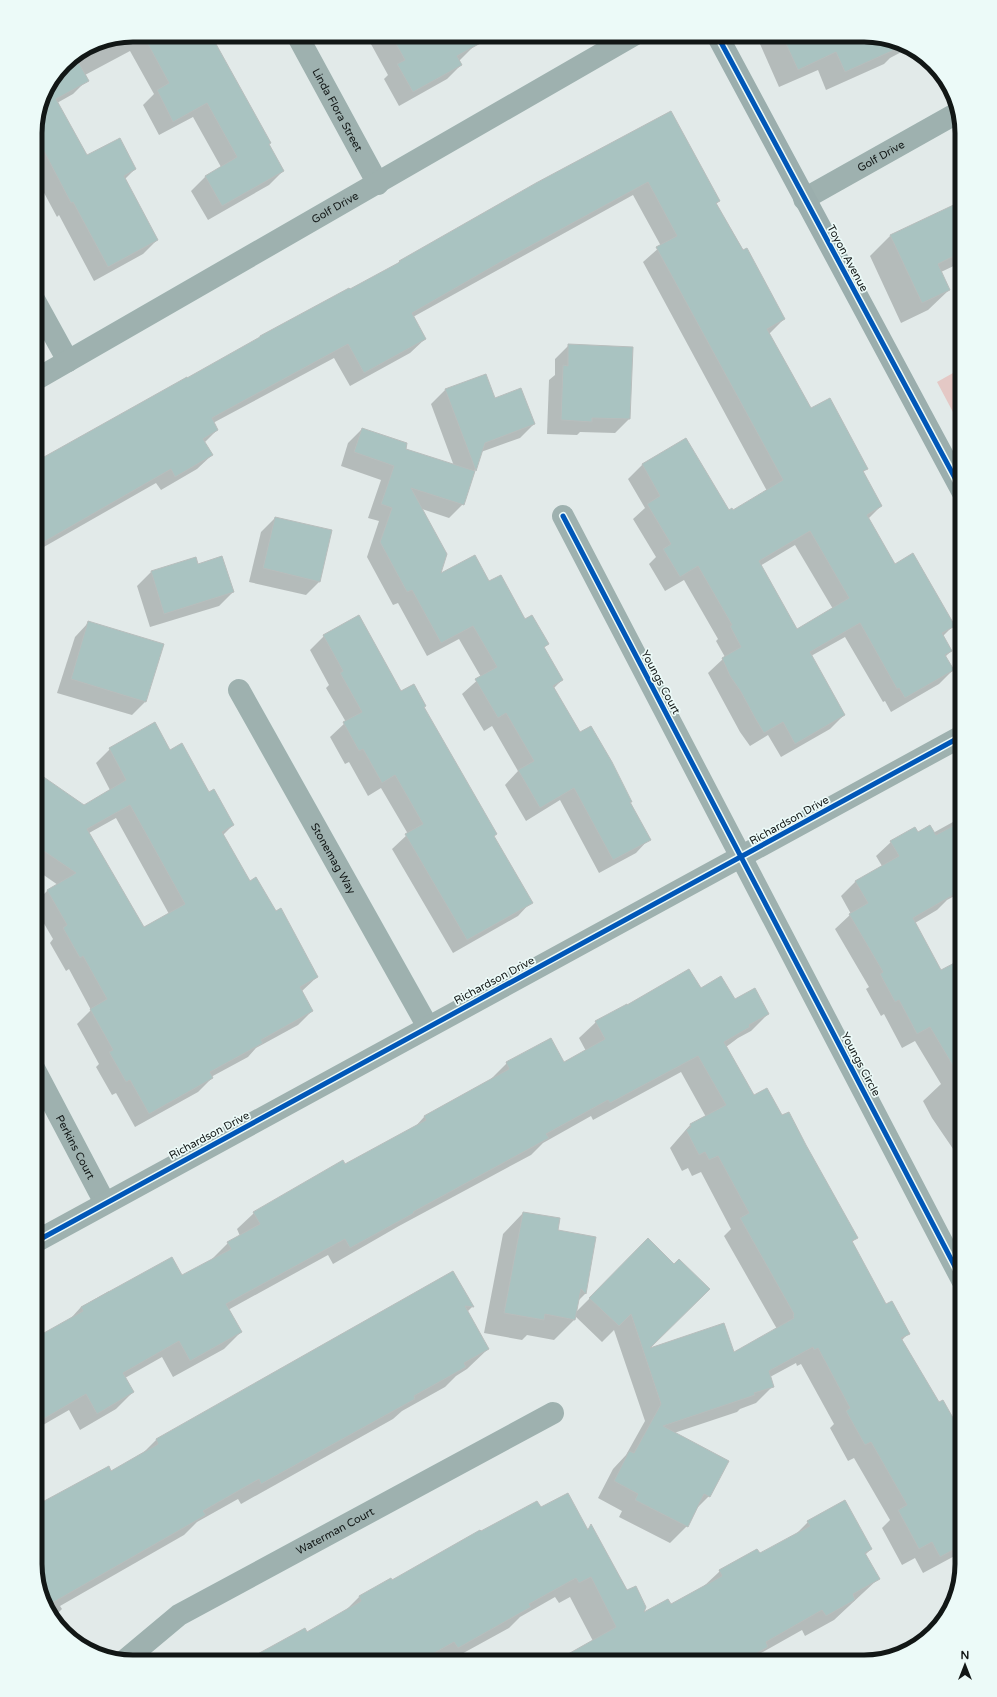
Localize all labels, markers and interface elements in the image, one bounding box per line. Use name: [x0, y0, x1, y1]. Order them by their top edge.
street label: Linda Flora Street: [309, 66, 365, 154]
street label: Golf Drive: [855, 138, 907, 175]
street label: Golf Drive: [309, 189, 361, 226]
street label: Toyon Avenue: [824, 222, 871, 294]
street label: Youngs Court: [638, 648, 683, 716]
street label: Richardson Drive: [747, 793, 831, 848]
street label: Stonemag Way: [308, 821, 358, 896]
street label: Richardson Drive: [452, 954, 537, 1007]
street label: Youngs Circle: [838, 1030, 883, 1098]
street label: Richardson Drive: [167, 1109, 252, 1162]
street label: Perkins Court: [53, 1113, 97, 1181]
street label: Waterman Court: [294, 1505, 376, 1557]
north arrow: [945, 1645, 985, 1685]
text: N: [961, 1649, 969, 1662]

